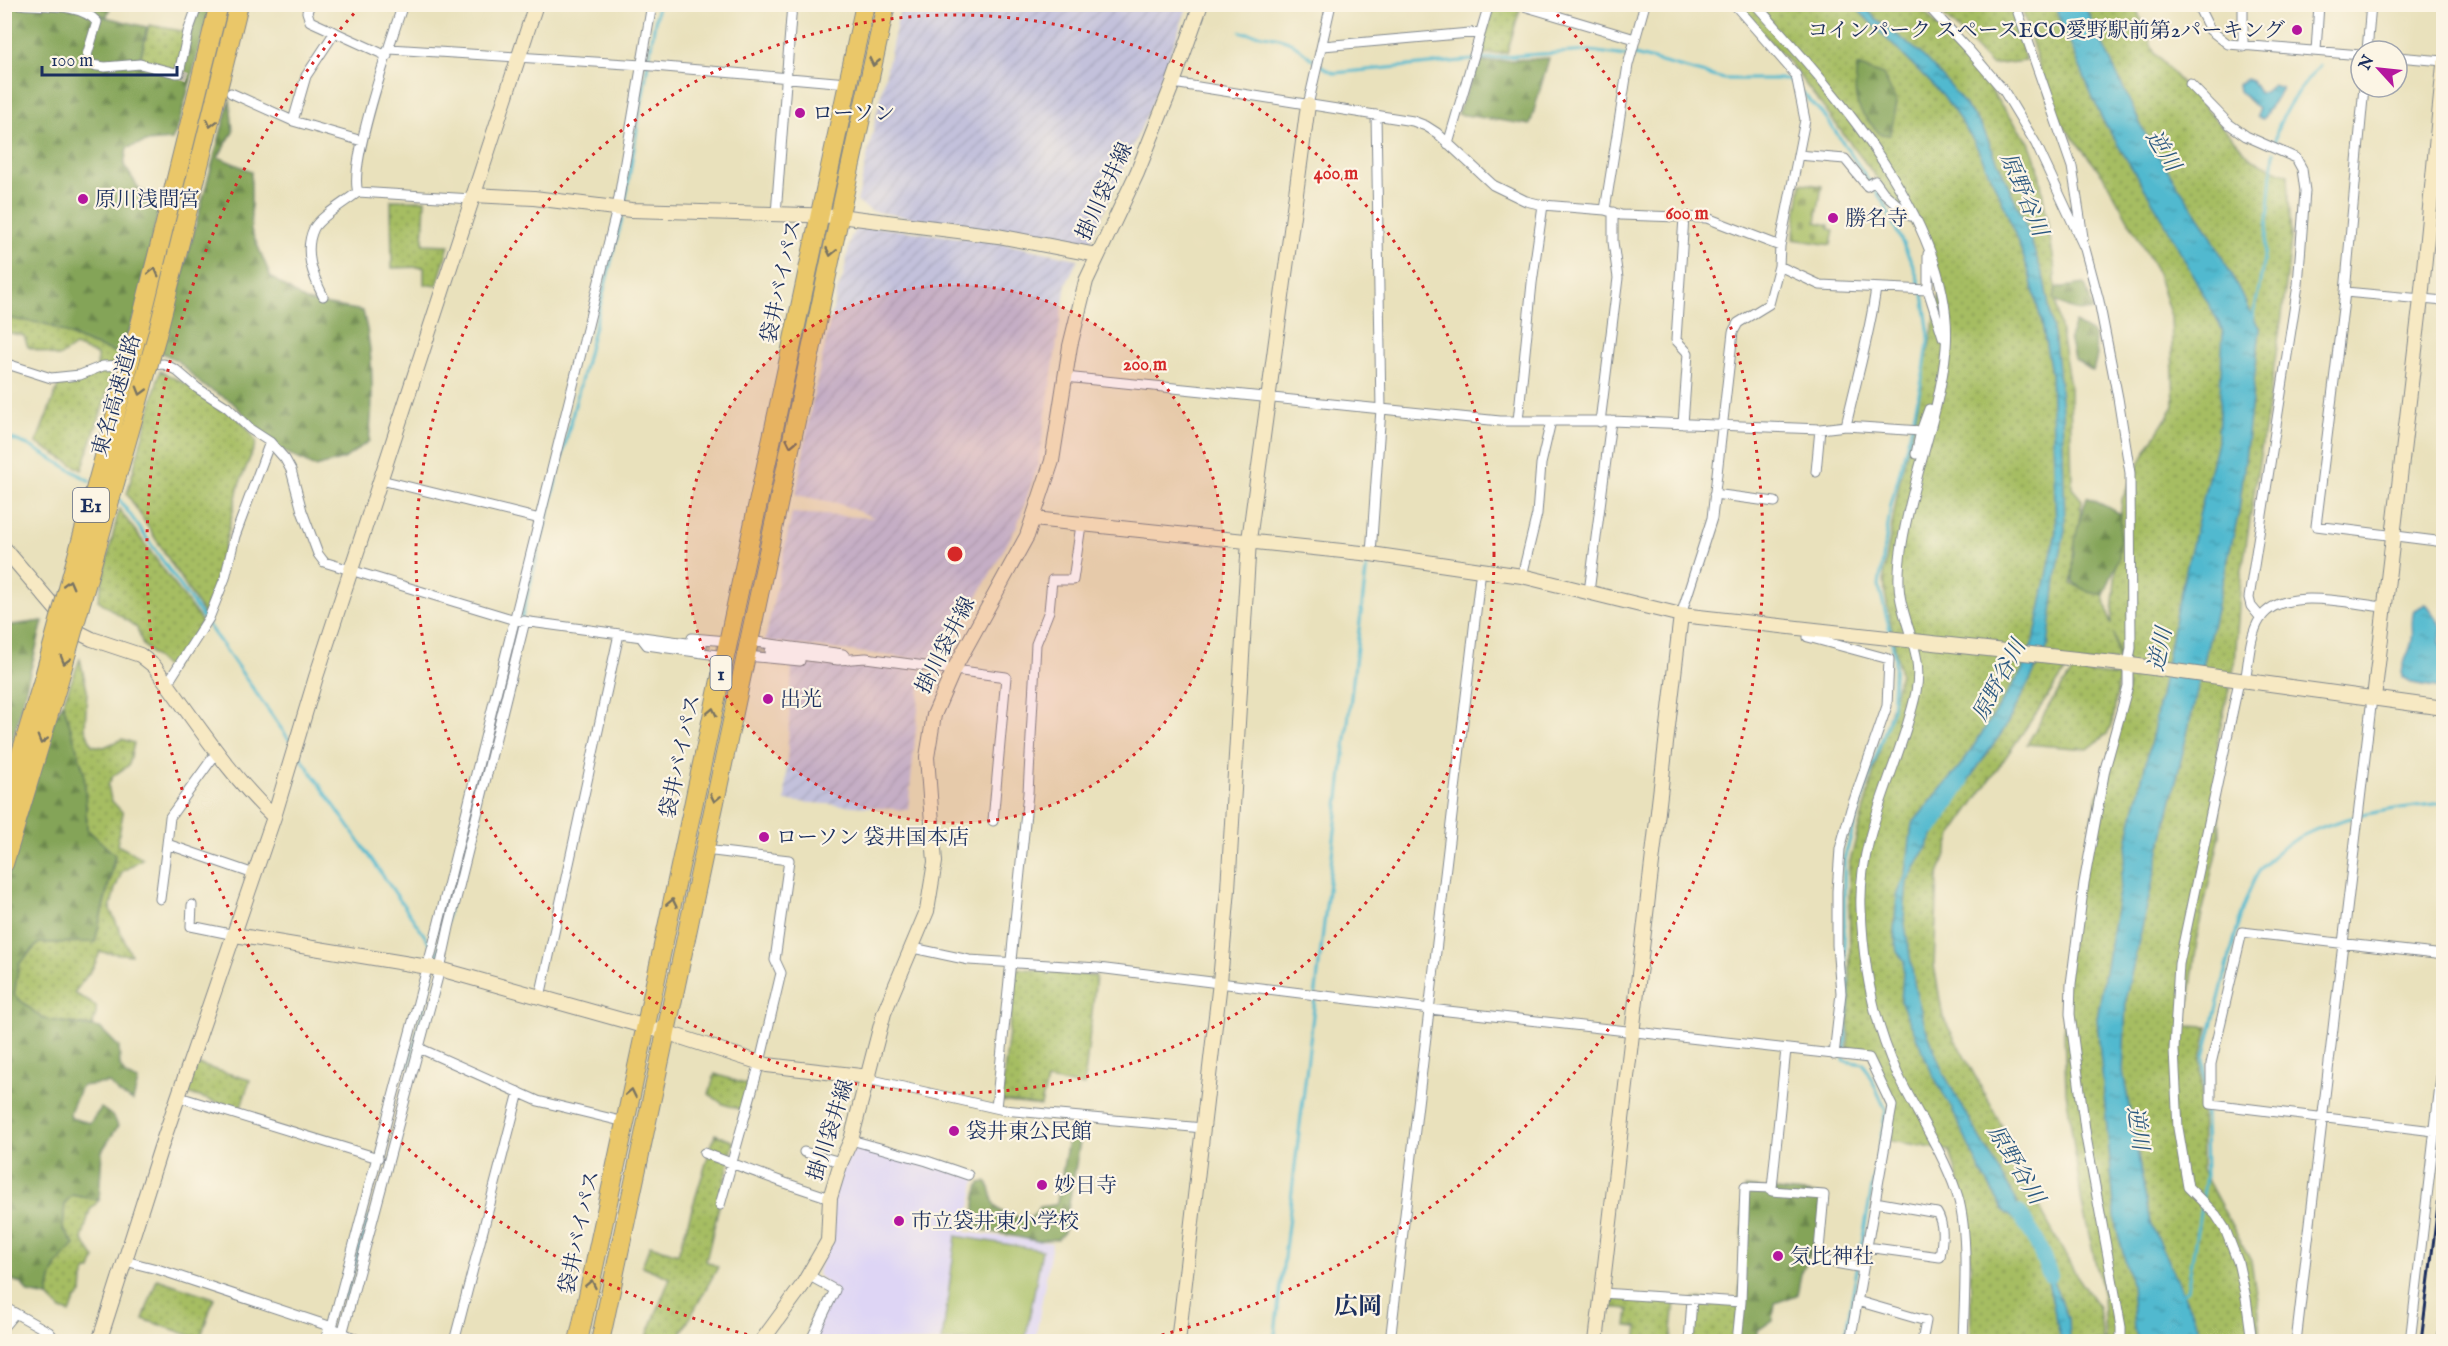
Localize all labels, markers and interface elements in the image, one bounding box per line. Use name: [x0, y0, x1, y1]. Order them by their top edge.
place label: コインパーク スペースECO愛野駅前第2パーキング: [1807, 18, 2285, 45]
marker: コインパーク スペースECO愛野駅前第2パーキング: [2290, 23, 2304, 37]
scale bar: [42, 39, 177, 77]
north arrow: [2349, 39, 2409, 99]
text: 100 m: [51, 50, 93, 73]
text: N: [2355, 52, 2380, 75]
one-way arrow: [868, 56, 881, 66]
place label: ローソン: [812, 101, 895, 128]
marker: ローソン: [793, 106, 807, 120]
one-way arrow: [205, 117, 218, 127]
water label: 逆川: [2139, 125, 2187, 179]
street label: 掛川袋井線: [1071, 138, 1140, 245]
water label: 原野谷川: [1993, 149, 2054, 243]
text: 400 m: [1314, 163, 1358, 186]
place label: 原川浅間宮: [95, 187, 200, 214]
marker: 原川浅間宮: [76, 192, 90, 206]
text: 600 m: [1665, 203, 1709, 226]
place label: 勝名寺: [1845, 206, 1908, 233]
marker: 勝名寺: [1826, 211, 1840, 225]
street label: 袋井バイパス: [756, 217, 809, 346]
one-way arrow: [826, 247, 839, 257]
one-way arrow: [146, 268, 159, 278]
street label: 東名高速道路: [87, 331, 148, 460]
text: 200 m: [1123, 354, 1167, 377]
one-way arrow: [136, 385, 148, 396]
one-way arrow: [785, 437, 798, 447]
road number: E1: [73, 488, 109, 522]
centre of rings: [945, 544, 965, 564]
one-way arrow: [62, 579, 75, 589]
street label: 掛川袋井線: [910, 593, 982, 699]
water label: 逆川: [2143, 623, 2180, 674]
water label: 原野谷川: [1967, 634, 2034, 726]
one-way arrow: [60, 654, 72, 665]
road number: 1: [710, 656, 732, 690]
place label: 出光: [780, 687, 822, 714]
street label: 袋井バイパス: [655, 692, 708, 821]
marker: 出光: [761, 692, 775, 706]
one-way arrow: [705, 707, 718, 717]
one-way arrow: [37, 734, 49, 745]
one-way arrow: [710, 793, 723, 803]
place label: ローソン 袋井国本店: [776, 825, 969, 852]
marker: ローソン 袋井国本店: [757, 830, 771, 844]
one-way arrow: [664, 898, 677, 908]
street label: 掛川袋井線: [802, 1076, 860, 1185]
one-way arrow: [624, 1089, 637, 1099]
water label: 逆川: [2120, 1105, 2154, 1154]
place label: 袋井東公民館: [966, 1119, 1092, 1146]
water label: 原野谷川: [1981, 1120, 2051, 1212]
marker: 袋井東公民館: [947, 1124, 961, 1138]
street label: 袋井バイパス: [554, 1168, 607, 1297]
place label: 妙日寺: [1054, 1173, 1117, 1200]
marker: 妙日寺: [1035, 1178, 1049, 1192]
place label: 市立袋井東小学校: [911, 1209, 1079, 1236]
marker: 市立袋井東小学校: [892, 1214, 906, 1228]
place label: 気比神社: [1790, 1244, 1874, 1271]
marker: 気比神社: [1771, 1249, 1785, 1263]
one-way arrow: [583, 1280, 596, 1290]
district label: 広岡: [1334, 1292, 1382, 1323]

